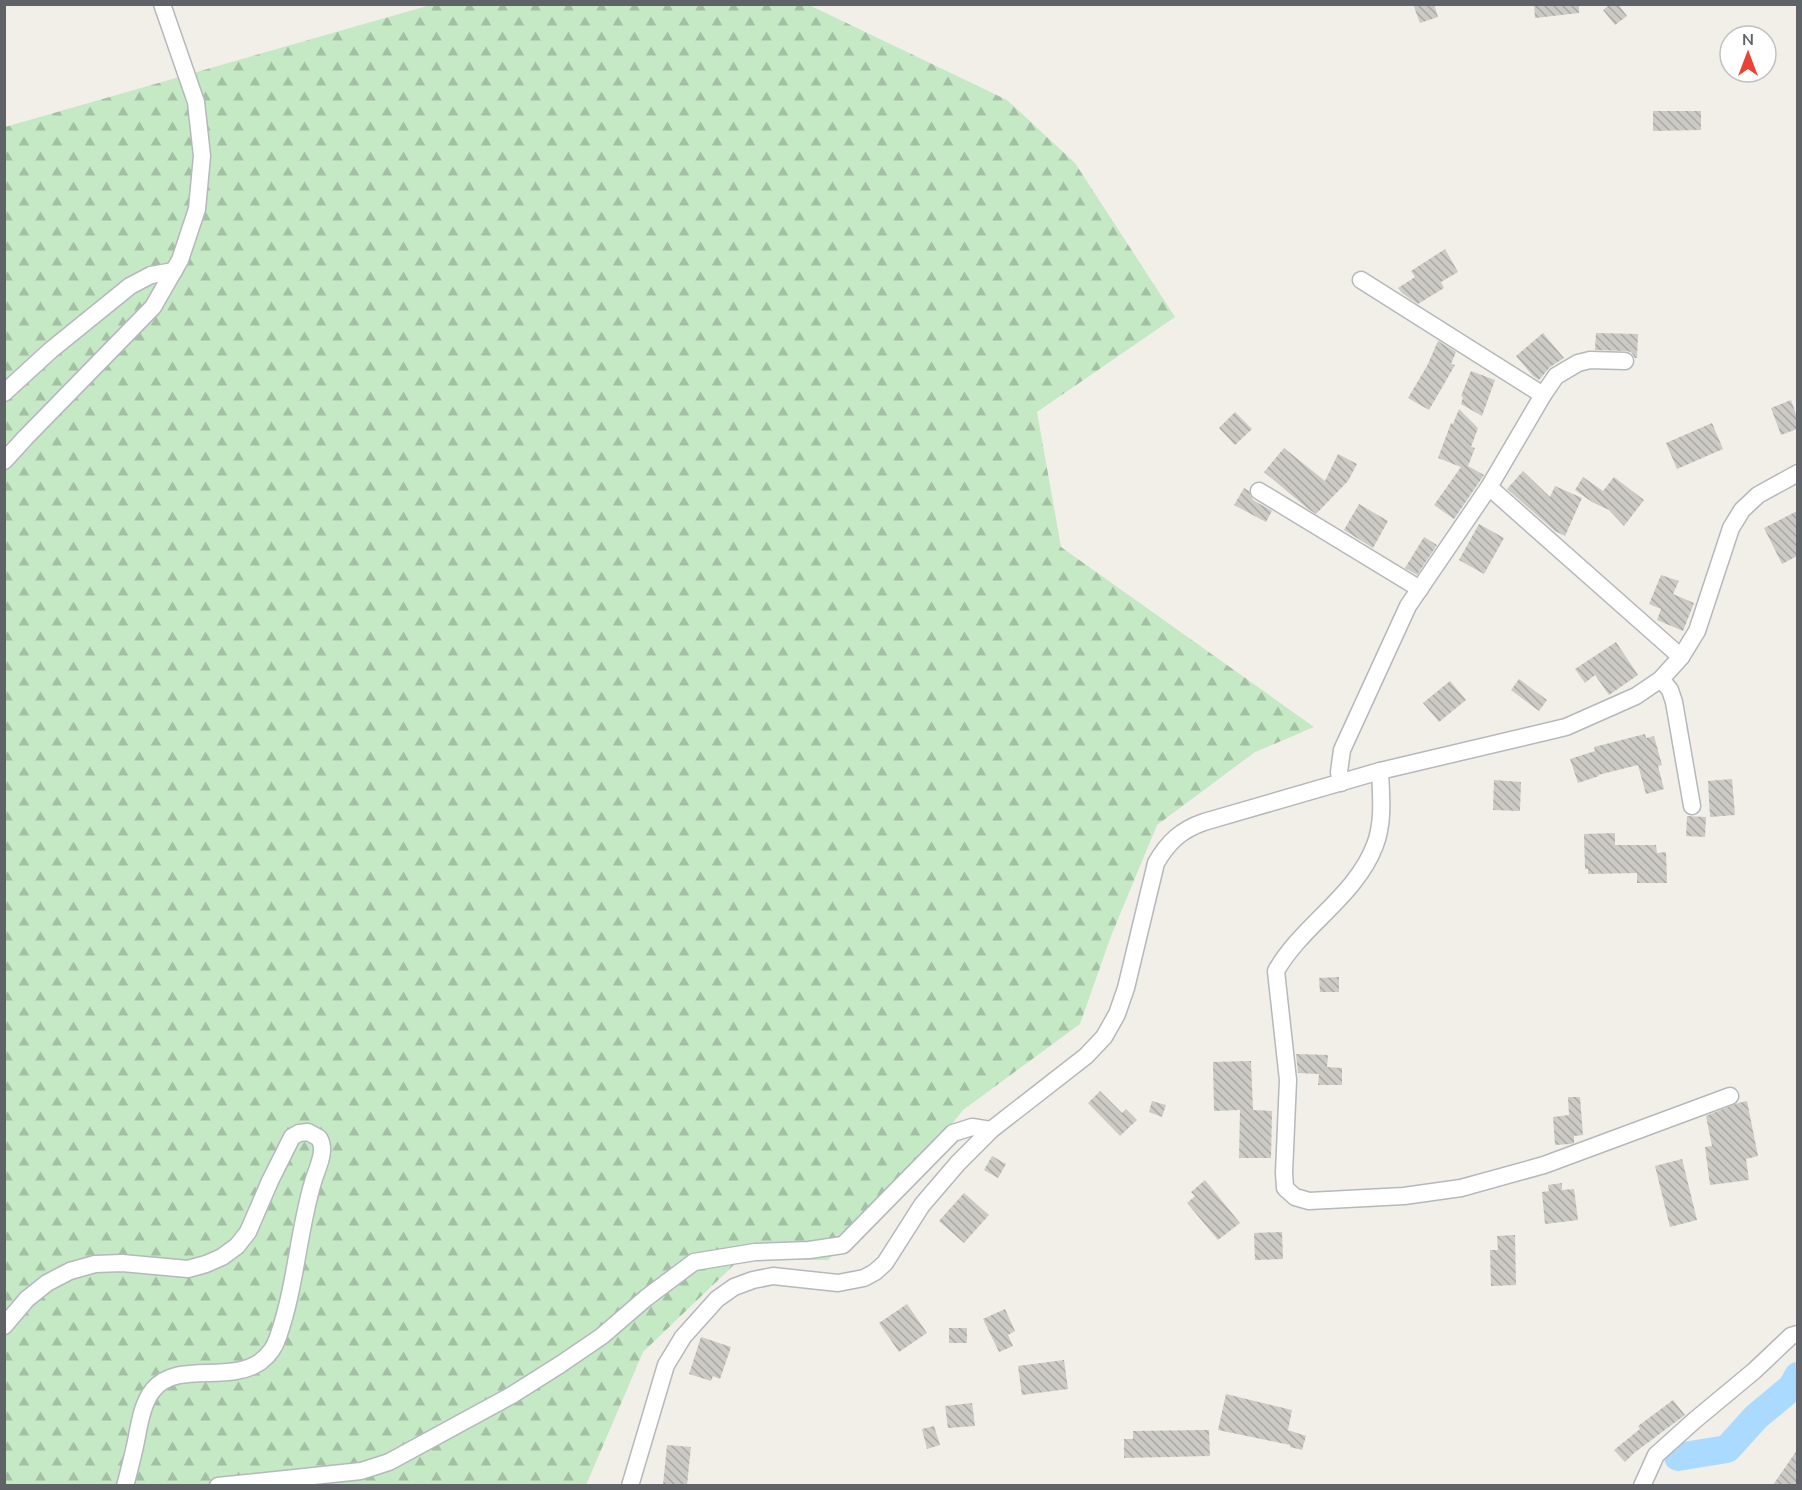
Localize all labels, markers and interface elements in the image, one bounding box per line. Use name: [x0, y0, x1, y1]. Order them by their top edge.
north arrow: [1718, 24, 1778, 84]
text: N: [1742, 29, 1754, 51]

